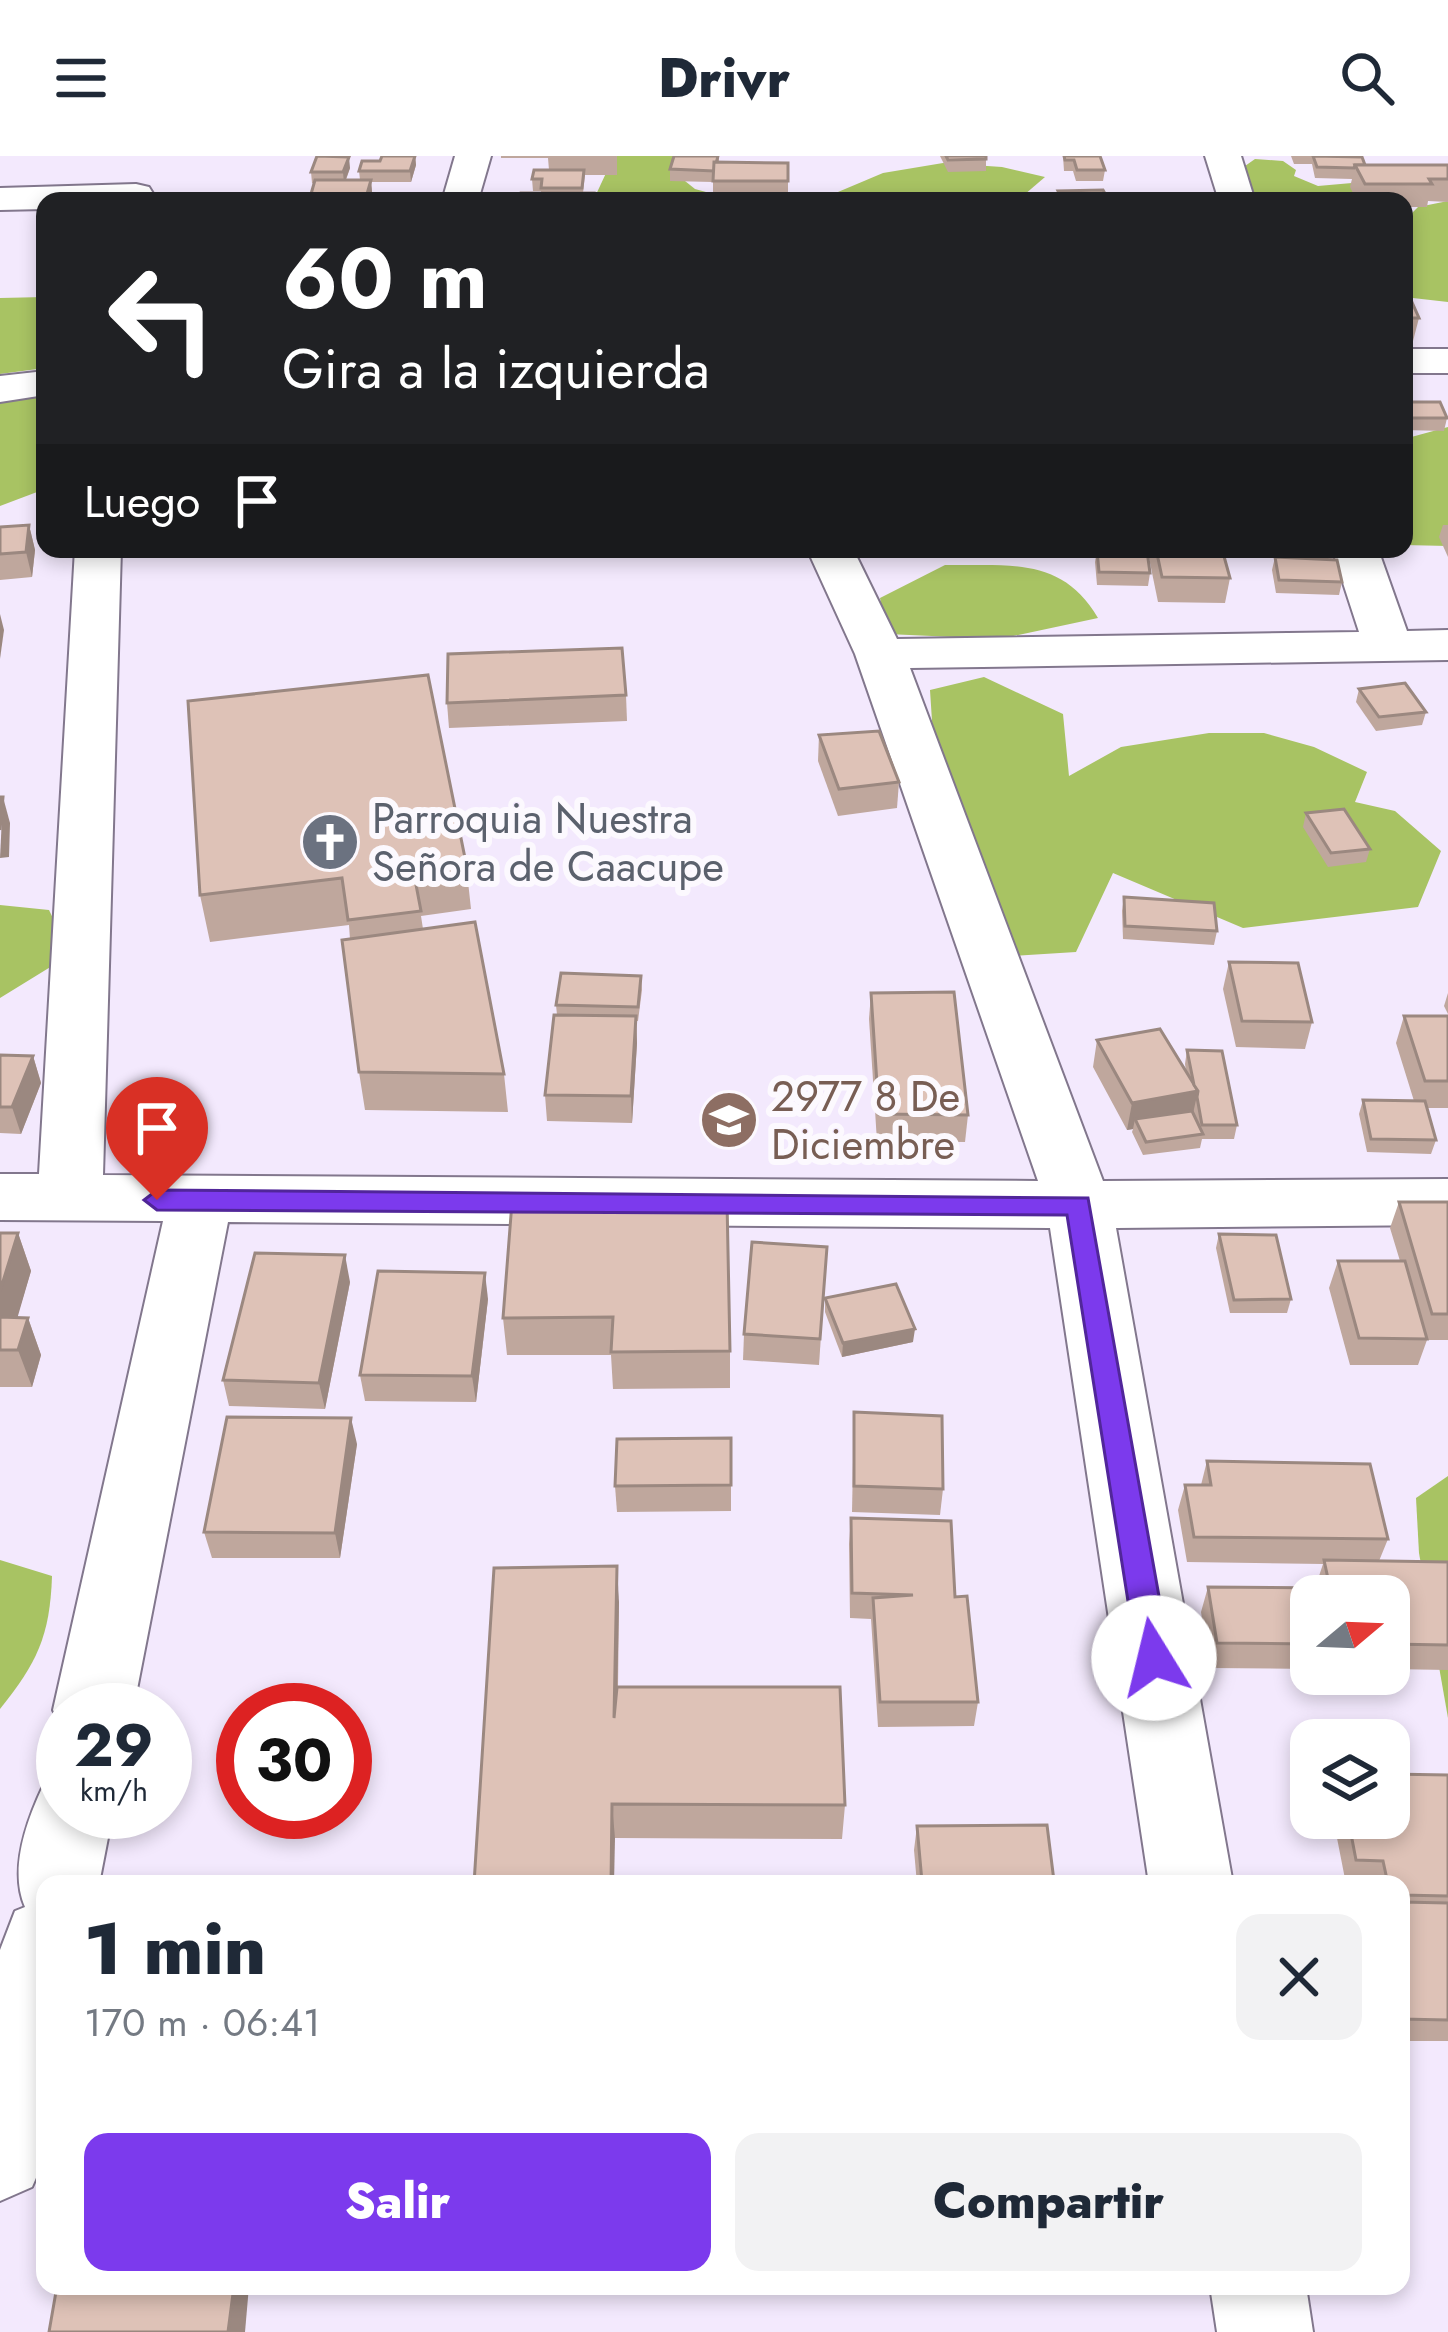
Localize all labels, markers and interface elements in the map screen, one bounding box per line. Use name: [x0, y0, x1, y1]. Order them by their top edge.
text: Drivr: [658, 39, 790, 117]
icon: menu: [48, 45, 114, 111]
icon: search: [1334, 45, 1400, 111]
text: 60 m: [282, 218, 488, 340]
icon: left: [84, 240, 240, 396]
text: Gira a la izquierda: [282, 330, 710, 408]
icon: arrive: [224, 468, 290, 534]
text: Luego: [84, 469, 200, 534]
place label: Parroquia Nuestra Señora de Caacupe: [372, 788, 724, 897]
church icon: Parroquia Nuestra Señora de Caacupe: [299, 811, 361, 873]
place label: 2977 8 De Diciembre: [771, 1066, 960, 1175]
pin: [106, 1077, 208, 1200]
school or university icon: 2977 8 De Diciembre: [698, 1089, 760, 1151]
icon: arrive: [124, 1095, 190, 1161]
north arrow: [1290, 1575, 1410, 1695]
map controls: [1290, 1575, 1410, 1839]
position arrow: [1091, 1595, 1217, 1721]
speed limit sign: 30: [216, 1683, 372, 1839]
text: 29: [74, 1702, 154, 1789]
button: layers: [1290, 1719, 1410, 1839]
text: km/h: [80, 1769, 148, 1812]
text: 1 min: [84, 1897, 266, 2001]
button: close: [1236, 1914, 1362, 2040]
text: 170 m · 06:41: [84, 1994, 321, 2051]
button: Salir: [84, 2133, 711, 2271]
button: Compartir: [735, 2133, 1362, 2271]

